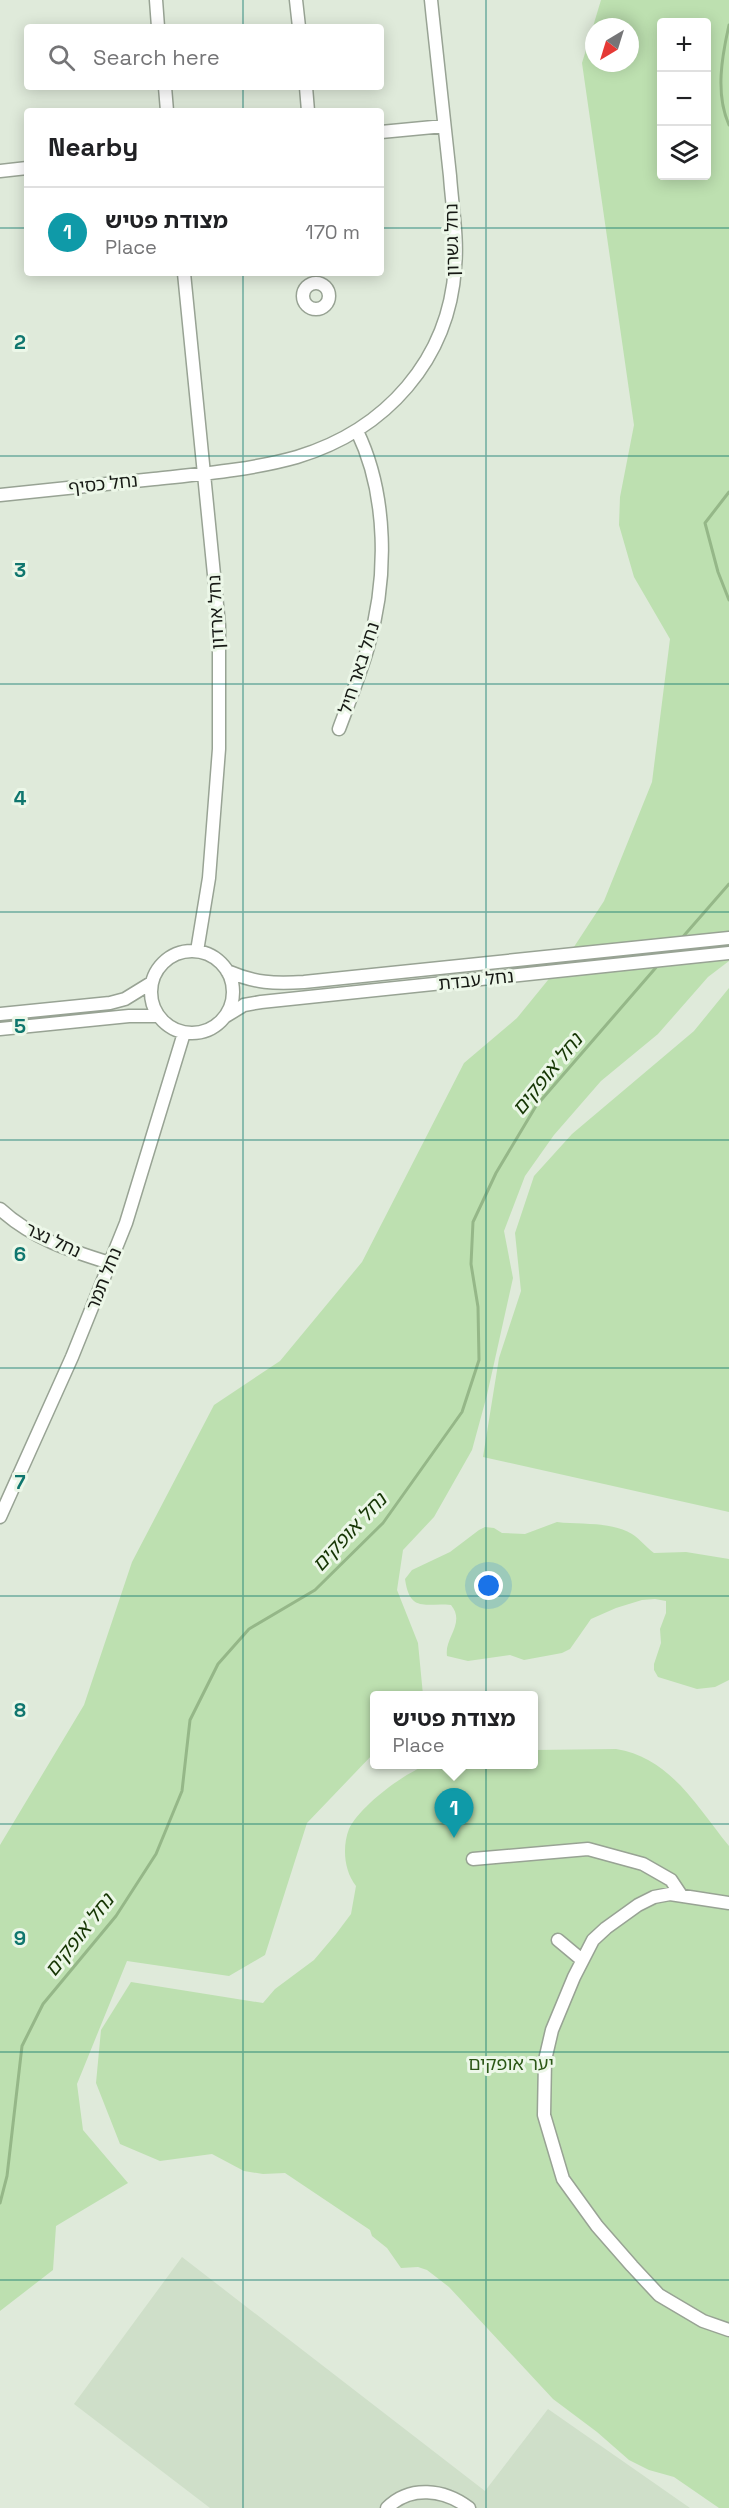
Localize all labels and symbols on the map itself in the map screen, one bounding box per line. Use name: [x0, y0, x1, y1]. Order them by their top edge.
north arrow: [585, 18, 639, 72]
street label: נחל גשרון: [439, 203, 464, 277]
text: 2: [14, 329, 26, 355]
street label: נחל כסיף: [67, 468, 139, 499]
text: 3: [14, 557, 26, 583]
street label: נחל ארדון: [202, 574, 229, 650]
street label: נחל באר חיל: [333, 619, 384, 717]
text: 4: [14, 785, 27, 811]
street label: נחל עבדת: [437, 964, 515, 995]
text: 5: [14, 1013, 26, 1039]
water label: נחל אופקים: [506, 1027, 589, 1120]
street label: נחל נצר: [22, 1217, 85, 1262]
text: 6: [14, 1241, 26, 1267]
street label: נחל תמר: [81, 1244, 127, 1314]
text: 7: [14, 1469, 26, 1495]
water label: נחל אופקים: [306, 1486, 393, 1577]
your location: [474, 1571, 503, 1600]
text: 8: [14, 1697, 26, 1723]
pin: 1: [434, 1788, 474, 1838]
water label: נחל אופקים: [39, 1887, 120, 1982]
text: 9: [14, 1925, 26, 1951]
park label: יער אופקים: [468, 2052, 554, 2075]

